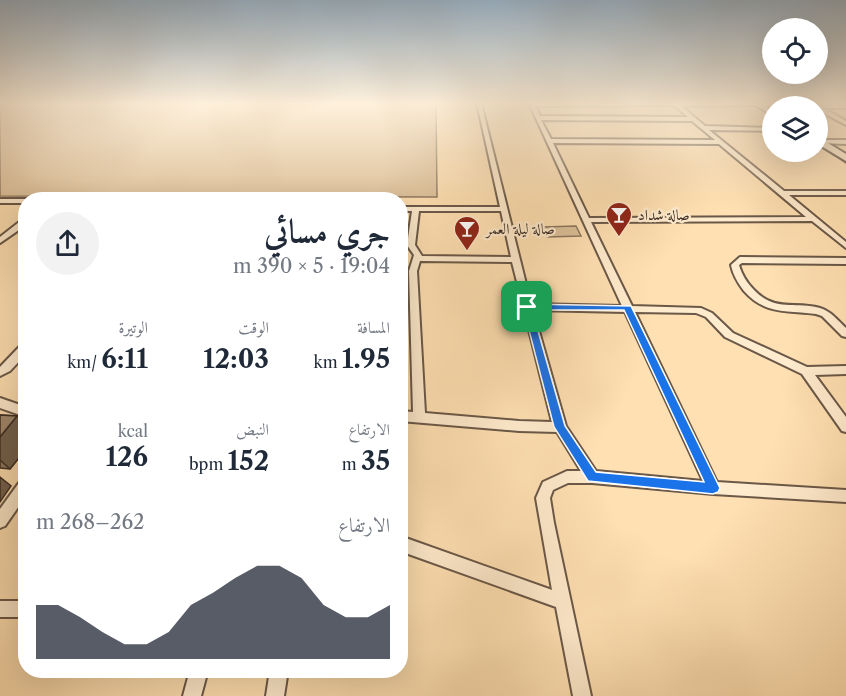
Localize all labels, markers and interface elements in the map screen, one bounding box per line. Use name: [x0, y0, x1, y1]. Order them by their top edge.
map controls: [762, 18, 828, 162]
button: locate: [762, 18, 828, 84]
button: layers: [762, 96, 828, 162]
bar icon: صالة شداد: [604, 200, 634, 238]
place label: صالة شداد: [638, 205, 690, 224]
text: جري مسائي: [264, 211, 390, 252]
button: share: [36, 212, 99, 275]
bar icon: صالة ليلة العمر: [452, 214, 482, 252]
place label: صالة ليلة العمر: [484, 219, 555, 239]
text: 19:04 · 5 × 390 m: [233, 254, 390, 278]
pin: [501, 281, 552, 332]
icon: arrive: [510, 290, 543, 323]
text: الوتيرة: [118, 317, 148, 337]
text: الوقت: [238, 317, 269, 337]
text: المسافة: [357, 317, 390, 337]
text: 6:11: [101, 343, 148, 375]
text: 12:03: [203, 343, 269, 375]
text: 1.95: [342, 343, 390, 375]
text: /km: [67, 352, 101, 372]
text: km: [313, 352, 342, 372]
text: النبض: [236, 419, 269, 439]
text: الارتفاع: [348, 419, 390, 439]
text: kcal: [118, 421, 148, 441]
text: 126: [105, 441, 148, 473]
text: 152: [228, 445, 269, 477]
text: 35: [361, 445, 390, 477]
text: bpm: [189, 454, 228, 474]
text: m: [342, 454, 361, 474]
text: 262–268 m: [36, 510, 145, 534]
text: الارتفاع: [338, 513, 390, 537]

